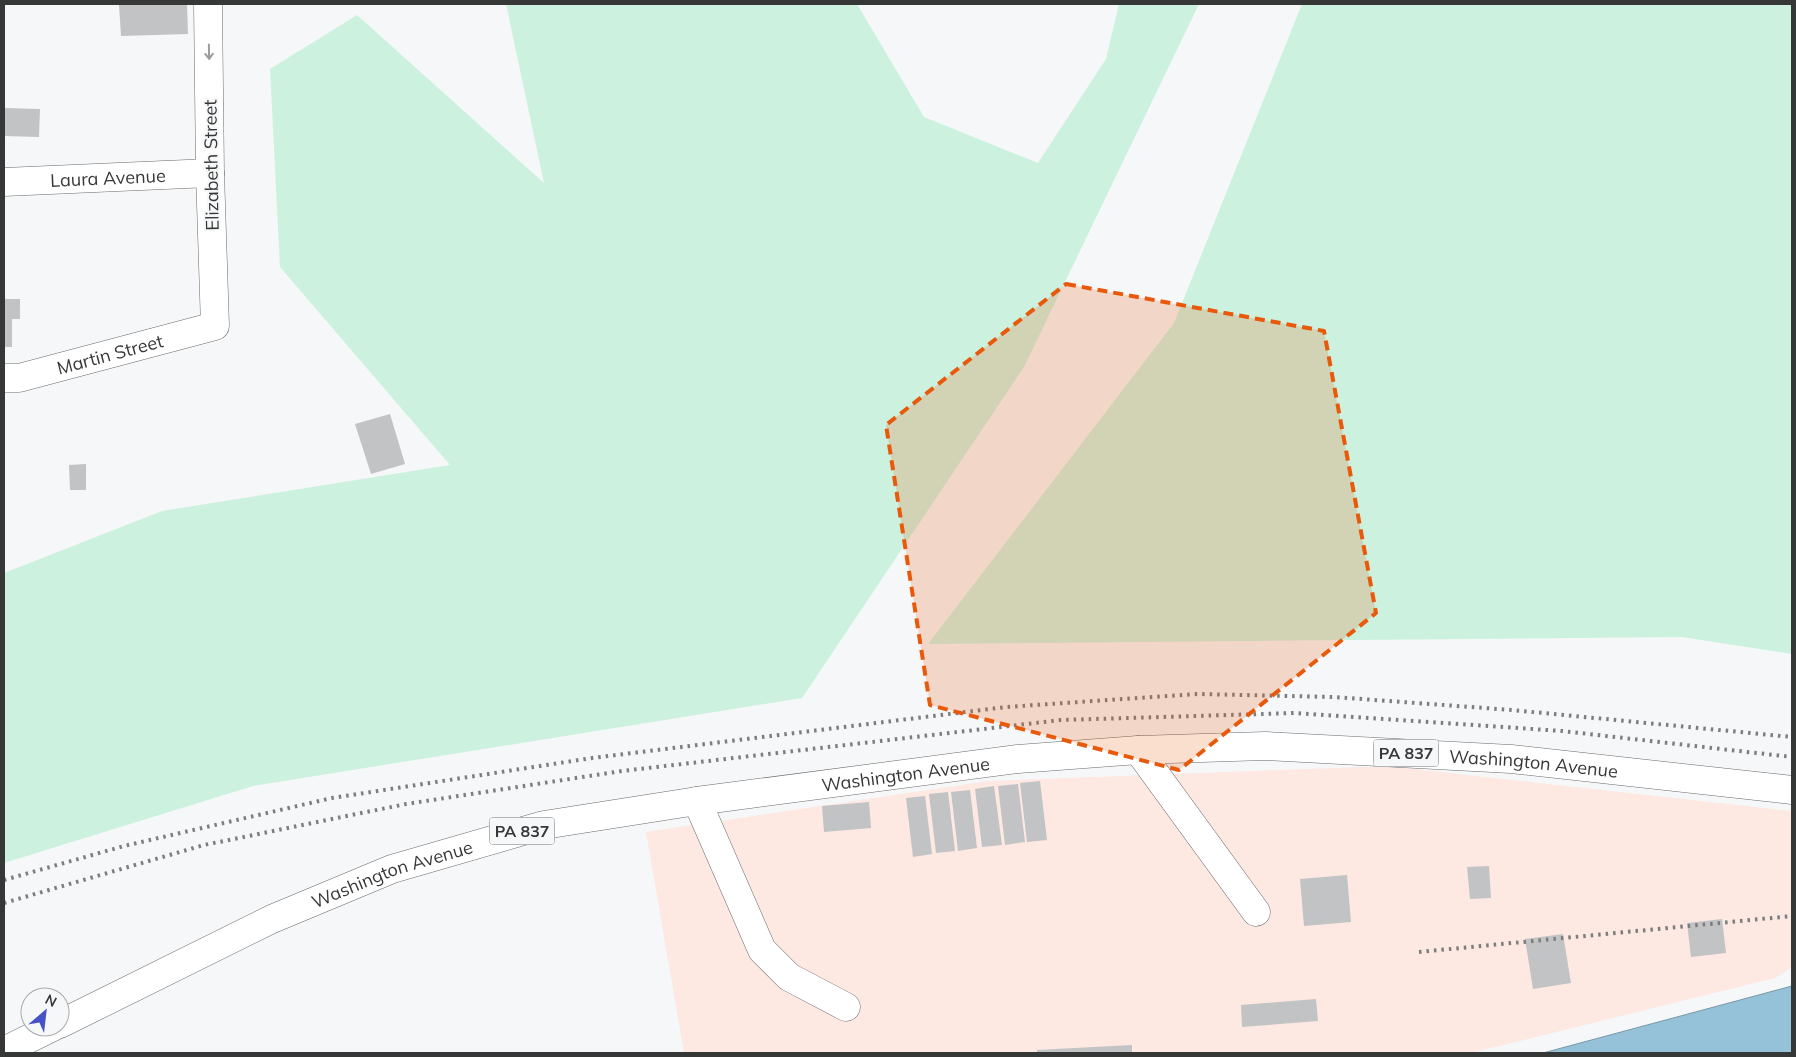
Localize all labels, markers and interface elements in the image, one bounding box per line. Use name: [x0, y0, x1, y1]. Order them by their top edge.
one-way arrow: [204, 44, 214, 60]
street label: Elizabeth Street: [198, 99, 224, 231]
street label: Laura Avenue: [50, 163, 166, 191]
street label: Martin Street: [54, 329, 165, 379]
road number: PA 837: [1374, 740, 1438, 766]
street label: Washington Avenue: [1449, 744, 1619, 782]
street label: Washington Avenue: [820, 751, 991, 796]
road number: PA 837: [490, 818, 554, 844]
street label: Washington Avenue: [308, 835, 475, 913]
north arrow: [20, 987, 70, 1037]
text: N: [42, 990, 60, 1011]

